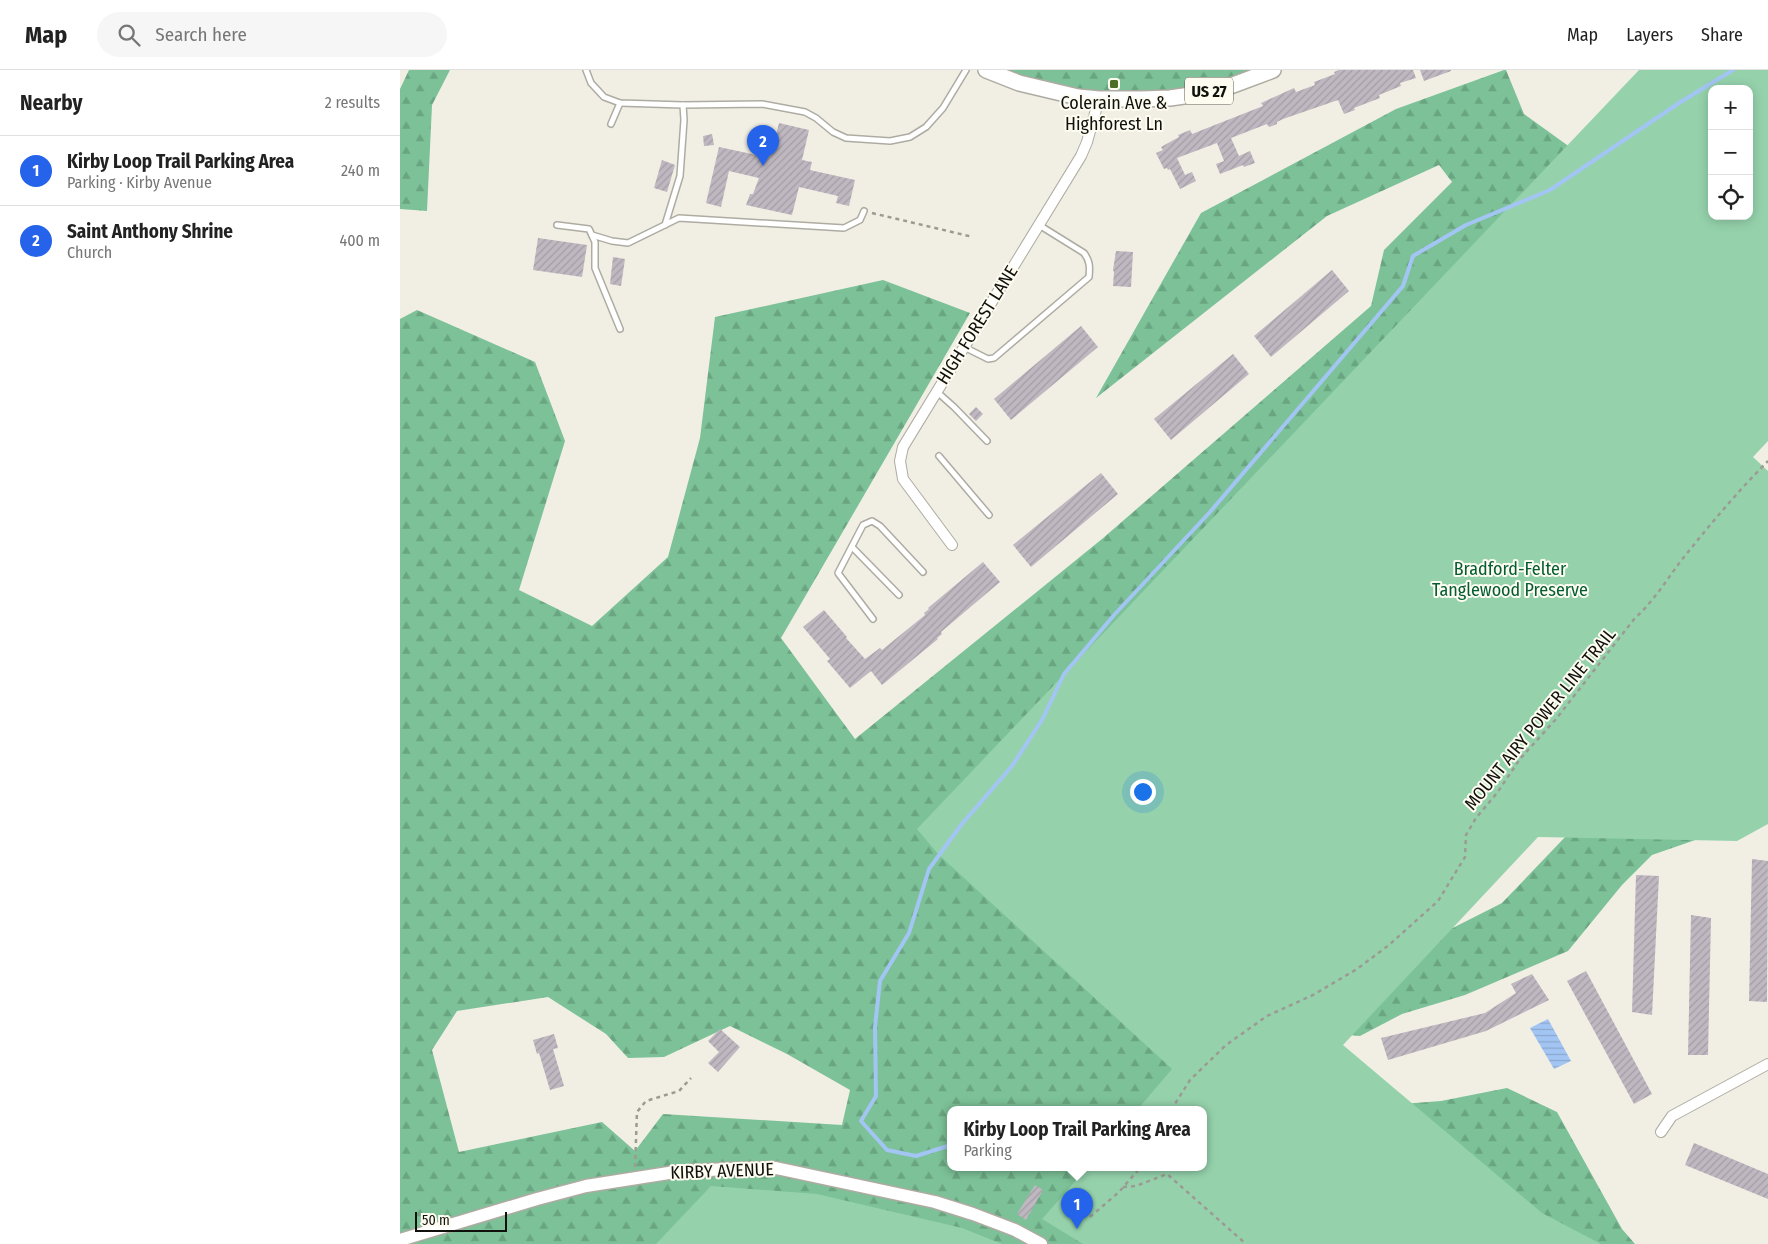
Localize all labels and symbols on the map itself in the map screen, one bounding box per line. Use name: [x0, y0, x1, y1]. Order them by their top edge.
marker: Colerain Ave & Highforest Ln: [1108, 78, 1120, 90]
road number: US 27: [1185, 78, 1233, 104]
place label: Colerain Ave & Highforest Ln: [1060, 92, 1168, 135]
pin: 2: [747, 125, 779, 166]
street label: HIGH FOREST LANE: [932, 262, 1022, 388]
park label: Bradford-Felter Tanglewood Preserve: [1432, 558, 1588, 601]
street label: MOUNT AIRY POWER LINE TRAIL: [1460, 623, 1620, 815]
your location: [1130, 779, 1156, 805]
street label: KIRBY AVENUE: [670, 1158, 774, 1184]
pin: 1: [1061, 1188, 1093, 1229]
scale bar: [415, 1209, 508, 1232]

